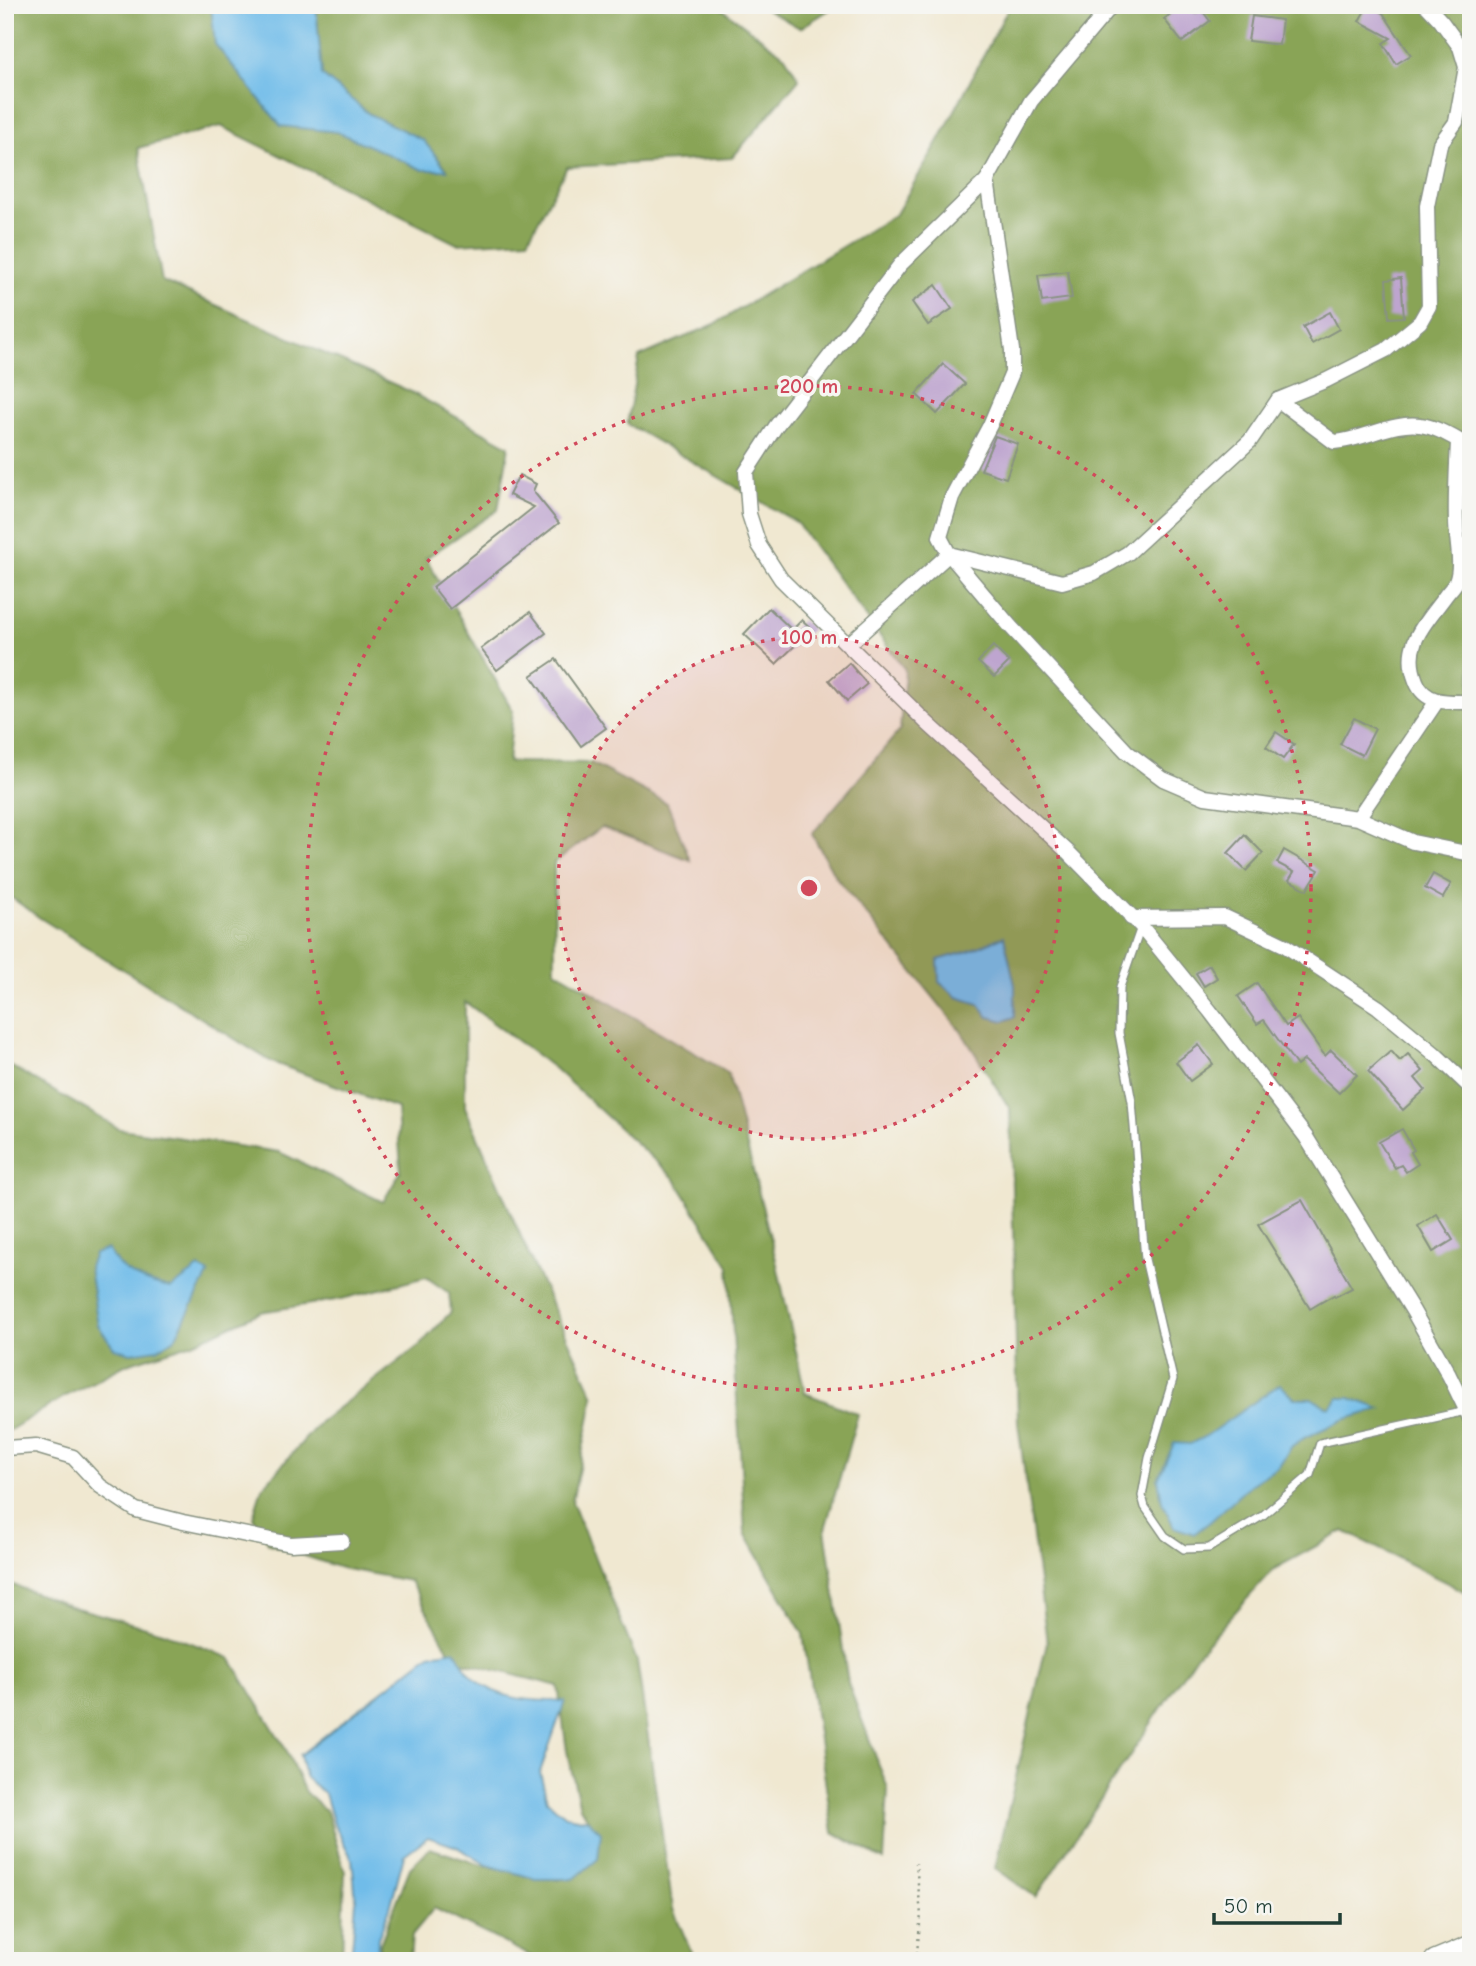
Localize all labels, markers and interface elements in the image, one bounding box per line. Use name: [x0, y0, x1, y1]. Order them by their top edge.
text: 200 m: [780, 374, 838, 398]
text: 100 m: [781, 625, 837, 649]
centre of rings: [797, 876, 821, 900]
scale bar: [1214, 1882, 1340, 1926]
text: 50 m: [1224, 1894, 1273, 1918]

